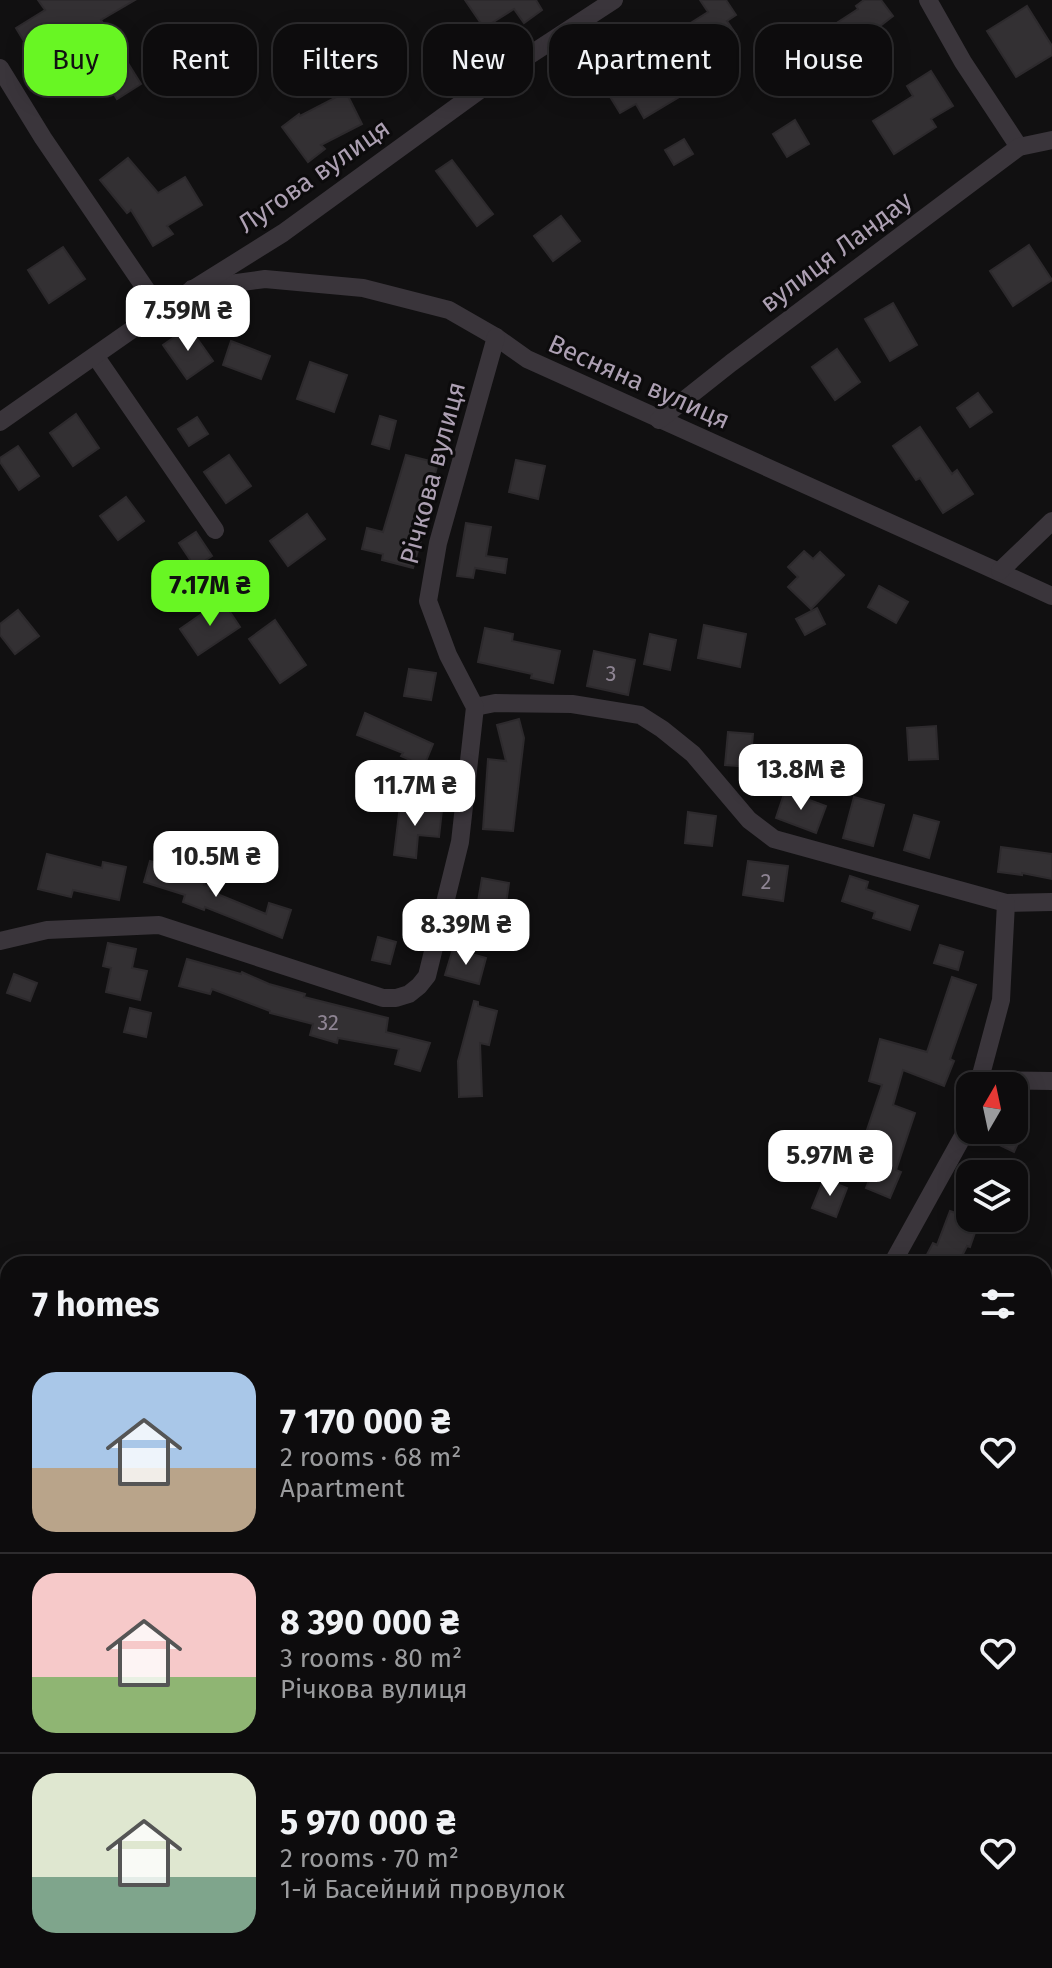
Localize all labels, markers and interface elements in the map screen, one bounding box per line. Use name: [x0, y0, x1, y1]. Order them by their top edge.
chip: Buy: [24, 24, 127, 96]
chip: Rent: [143, 24, 257, 96]
chip: Filters: [273, 24, 407, 96]
chip: New: [423, 24, 533, 96]
chip: Apartment: [549, 24, 739, 96]
chip: House: [755, 24, 892, 96]
street label: Лугова вулиця: [232, 112, 396, 240]
street label: вулиця Ландау: [754, 185, 918, 319]
pin: 7.59M ₴: [114, 285, 262, 353]
text: 7.59M ₴: [144, 295, 232, 326]
street label: Весняна вулиця: [543, 328, 735, 436]
street label: Річкова вулиця: [394, 378, 472, 568]
pin: 7.17M ₴: [136, 560, 284, 628]
text: 7.17M ₴: [169, 570, 251, 601]
house number: 3: [606, 660, 616, 687]
pin: 13.8M ₴: [727, 744, 875, 812]
text: 13.8M ₴: [757, 754, 845, 785]
pin: 11.7M ₴: [341, 760, 489, 828]
text: 11.7M ₴: [373, 770, 457, 801]
pin: 10.5M ₴: [142, 831, 290, 899]
text: 10.5M ₴: [171, 841, 261, 872]
house number: 2: [761, 868, 771, 895]
pin: 8.39M ₴: [392, 899, 540, 967]
text: 8.39M ₴: [420, 909, 512, 940]
house number: 32: [317, 1009, 339, 1036]
north arrow: [956, 1072, 1028, 1144]
map controls: [956, 1072, 1028, 1232]
pin: 5.97M ₴: [756, 1130, 904, 1198]
text: 5.97M ₴: [786, 1140, 874, 1171]
button: layers: [956, 1160, 1028, 1232]
icon: filters: [976, 1282, 1020, 1326]
text: 7 homes: [32, 1284, 159, 1325]
text: 7 170 000 ₴: [280, 1401, 451, 1442]
icon: home: [96, 1404, 192, 1500]
icon: heart: [976, 1430, 1020, 1474]
text: 2 rooms · 68 m²: [280, 1442, 461, 1473]
text: Apartment: [280, 1473, 405, 1504]
text: 8 390 000 ₴: [280, 1602, 459, 1643]
icon: home: [96, 1605, 192, 1701]
icon: heart: [976, 1631, 1020, 1675]
text: 3 rooms · 80 m²: [280, 1643, 462, 1674]
text: Річкова вулиця: [280, 1674, 468, 1705]
text: 5 970 000 ₴: [280, 1802, 456, 1843]
icon: home: [96, 1805, 192, 1901]
icon: heart: [976, 1831, 1020, 1875]
text: 2 rooms · 70 m²: [280, 1843, 459, 1874]
text: 1-й Басейний провулок: [280, 1874, 565, 1905]

